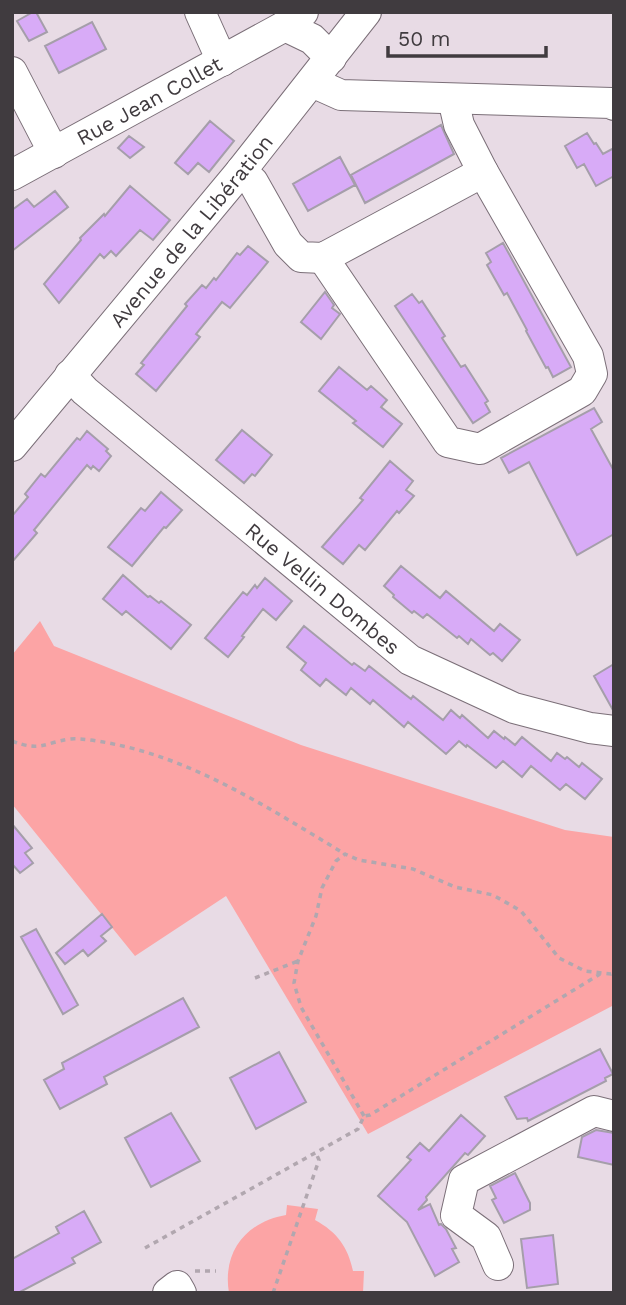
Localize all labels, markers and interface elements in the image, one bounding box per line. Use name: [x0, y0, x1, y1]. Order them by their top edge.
scale bar: [388, 14, 546, 58]
text: 50 m: [398, 26, 450, 51]
street label: Rue Jean Collet: [72, 50, 226, 150]
street label: Avenue de la Libération: [104, 129, 278, 332]
street label: Rue Vellin Dombes: [241, 517, 405, 659]

